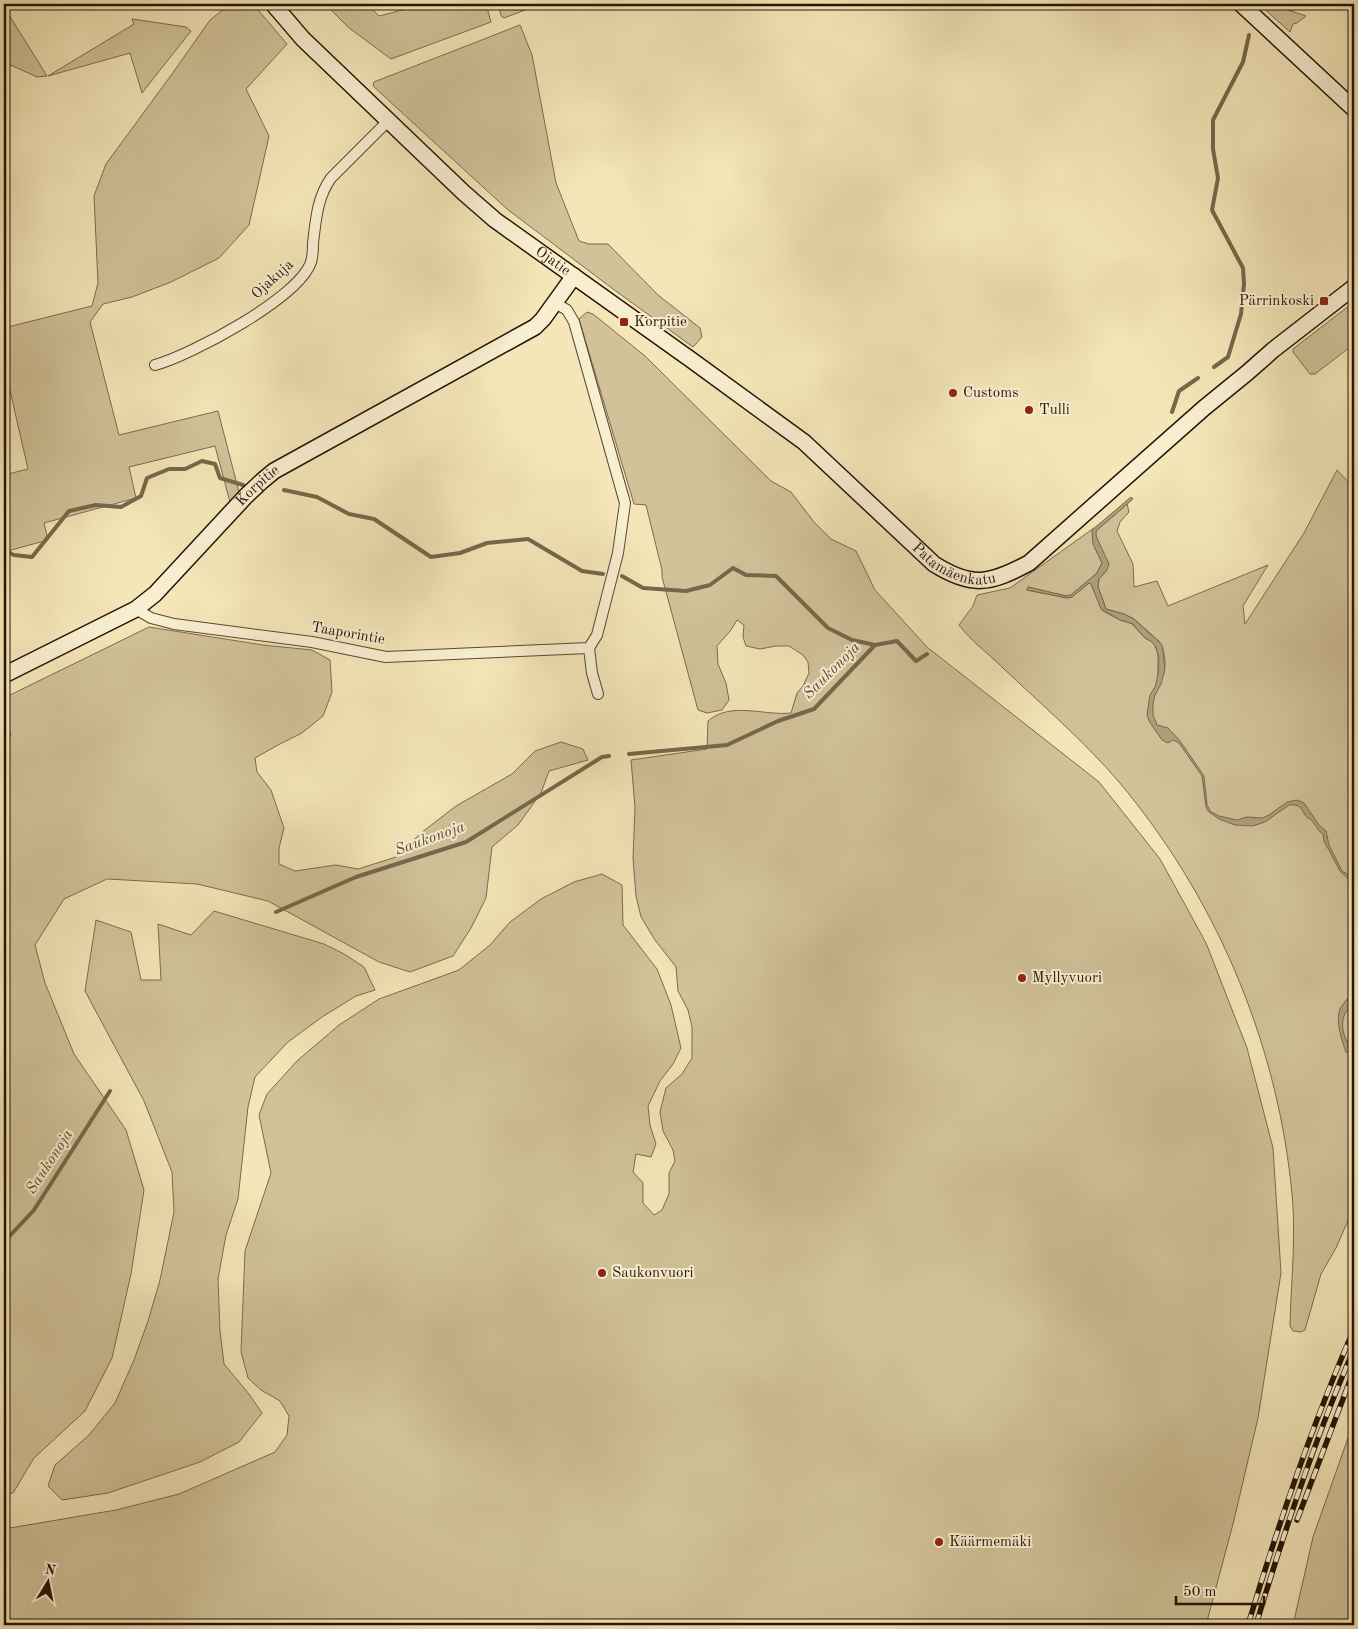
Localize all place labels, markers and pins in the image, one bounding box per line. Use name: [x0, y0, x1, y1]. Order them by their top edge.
place label: Pärrinkoski: [1239, 294, 1314, 309]
marker: Pärrinkoski: [1318, 295, 1330, 307]
place label: Korpitie: [634, 315, 687, 330]
marker: Korpitie: [618, 316, 630, 328]
place label: Customs: [963, 386, 1019, 401]
marker: Customs: [947, 387, 959, 399]
place label: Tulli: [1039, 403, 1070, 418]
marker: Tulli: [1023, 404, 1035, 416]
place label: Myllyvuori: [1032, 971, 1102, 986]
marker: Myllyvuori: [1016, 972, 1028, 984]
place label: Saukonvuori: [612, 1266, 694, 1281]
marker: Saukonvuori: [596, 1267, 608, 1279]
place label: Käärmemäki: [949, 1535, 1031, 1550]
marker: Käärmemäki: [933, 1536, 945, 1548]

